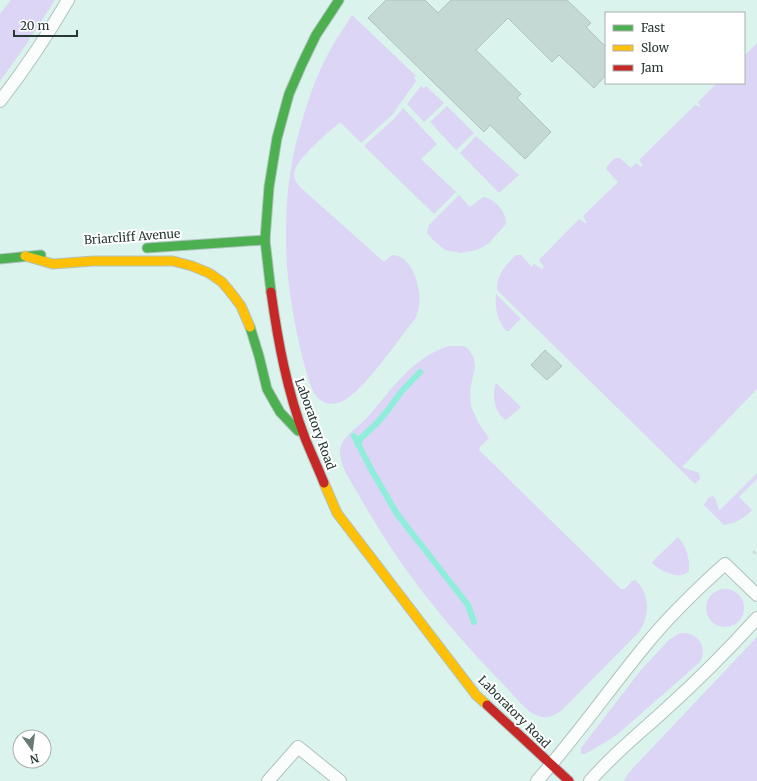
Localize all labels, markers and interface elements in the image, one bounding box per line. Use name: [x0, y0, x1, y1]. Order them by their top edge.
scale bar: [14, 12, 77, 38]
legend: [605, 12, 745, 84]
text: 20 m: [20, 18, 49, 33]
text: Fast: [641, 20, 665, 35]
text: Slow: [641, 40, 670, 55]
text: Jam: [640, 60, 664, 75]
street label: Briarcliff Avenue: [83, 226, 181, 247]
street label: Laboratory Road: [292, 376, 339, 472]
street label: Laboratory Road: [475, 672, 554, 751]
north arrow: [12, 729, 52, 769]
text: N: [28, 751, 40, 767]

